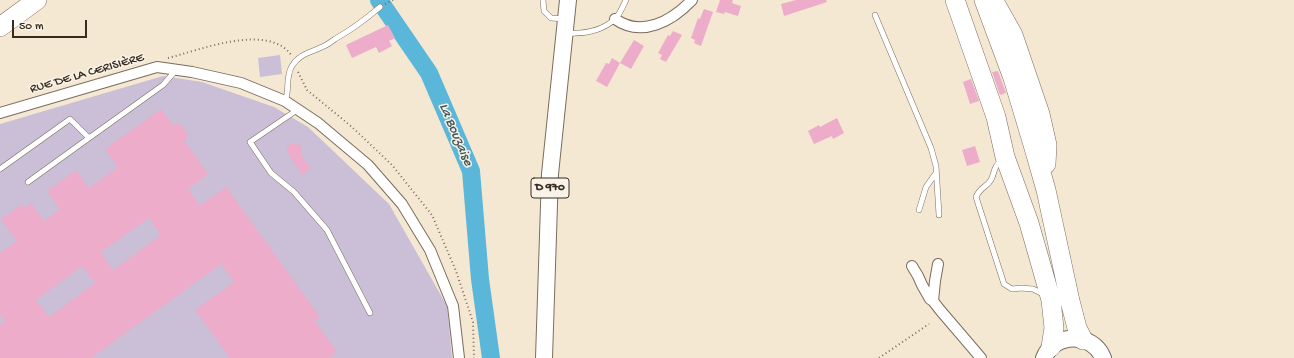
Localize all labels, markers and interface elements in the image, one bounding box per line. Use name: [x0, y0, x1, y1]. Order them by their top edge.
scale bar: [14, 12, 89, 38]
text: 50 m: [19, 20, 44, 34]
street label: RUE DE LA CERISIÈRE: [28, 50, 146, 98]
water label: La Bouzaise: [434, 101, 476, 169]
road number: D 970: [531, 178, 569, 198]

